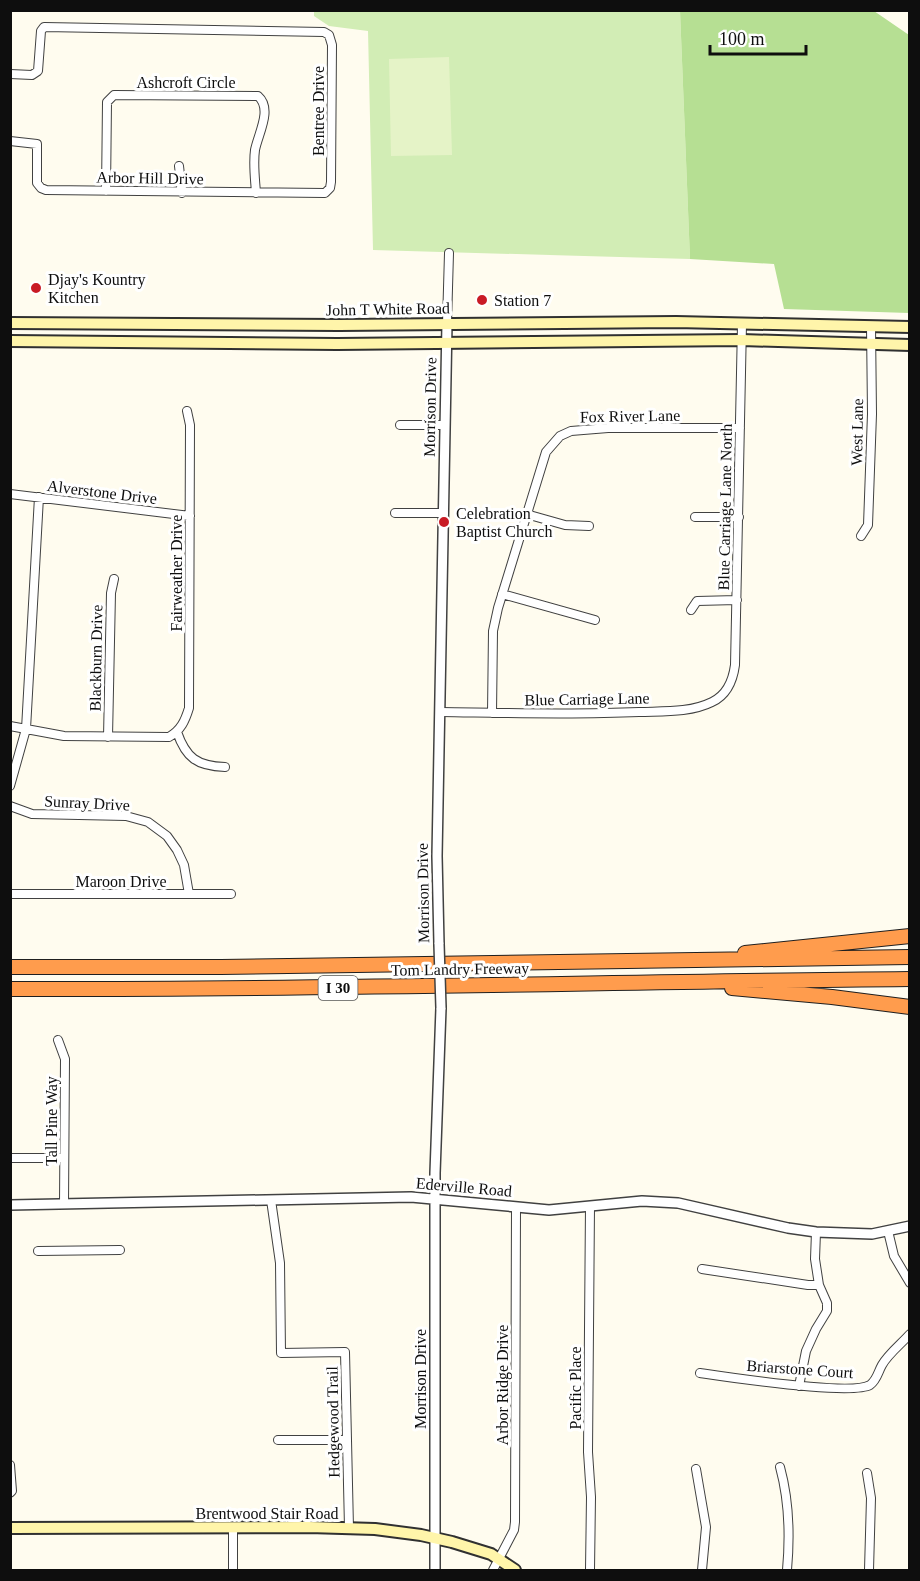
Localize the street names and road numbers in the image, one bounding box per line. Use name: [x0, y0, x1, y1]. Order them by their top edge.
street label: Bentree Drive: [310, 66, 327, 156]
street label: Ashcroft Circle: [136, 74, 236, 91]
street label: Arbor Hill Drive: [96, 169, 204, 187]
street label: John T White Road: [326, 299, 450, 319]
street label: Morrison Drive: [421, 357, 439, 457]
street label: West Lane: [848, 398, 866, 466]
street label: Fox River Lane: [580, 407, 680, 425]
street label: Blue Carriage Lane North: [715, 424, 736, 590]
street label: Alverstone Drive: [46, 477, 158, 507]
street label: Fairweather Drive: [168, 515, 185, 631]
street label: Blackburn Drive: [87, 604, 105, 712]
street label: Blue Carriage Lane: [524, 689, 650, 710]
street label: Sunray Drive: [44, 792, 130, 815]
street label: Morrison Drive: [414, 843, 432, 943]
street label: Maroon Drive: [75, 873, 167, 890]
street label: Tom Landry Freeway: [391, 959, 529, 980]
road number: I 30: [318, 976, 358, 1000]
street label: Tall Pine Way: [43, 1076, 61, 1166]
street label: Ederville Road: [415, 1174, 513, 1200]
street label: Arbor Ridge Drive: [494, 1325, 512, 1445]
street label: Morrison Drive: [412, 1329, 429, 1429]
street label: Pacific Place: [567, 1346, 584, 1430]
street label: Briarstone Court: [746, 1357, 855, 1381]
street label: Hedgewood Trail: [324, 1366, 343, 1478]
street label: Brentwood Stair Road: [195, 1505, 339, 1522]

